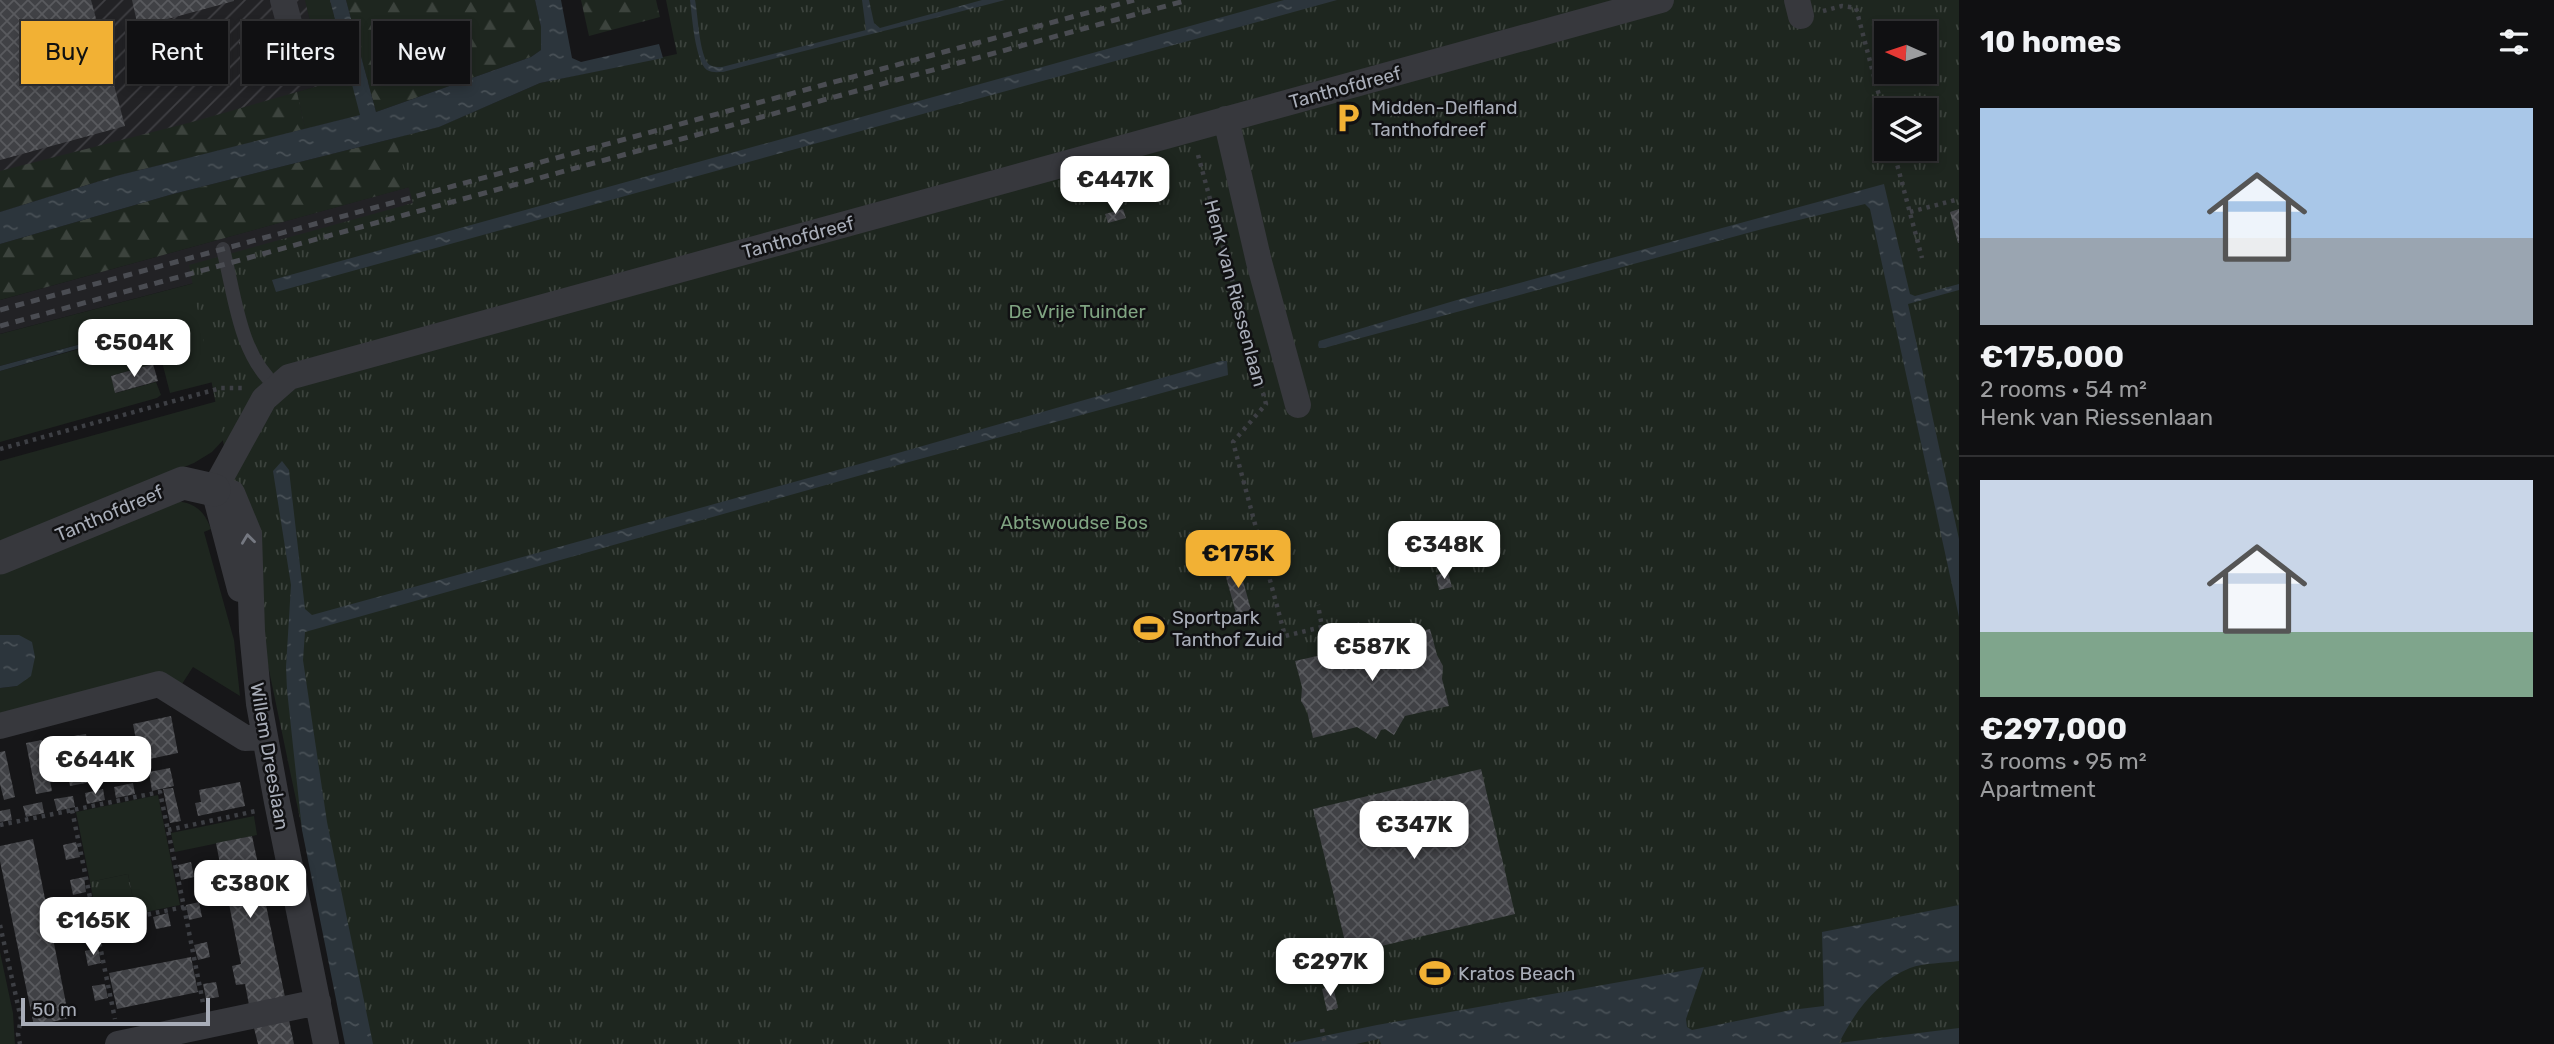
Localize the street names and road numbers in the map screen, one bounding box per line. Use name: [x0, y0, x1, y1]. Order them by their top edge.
street label: Tanthofdreef: [1287, 61, 1404, 113]
street label: Henk van Riessenlaan: [1199, 197, 1272, 389]
street label: Tanthofdreef: [740, 211, 857, 263]
street label: Tanthofdreef: [52, 480, 167, 546]
street label: Willem Dreeslaan: [245, 680, 294, 832]

